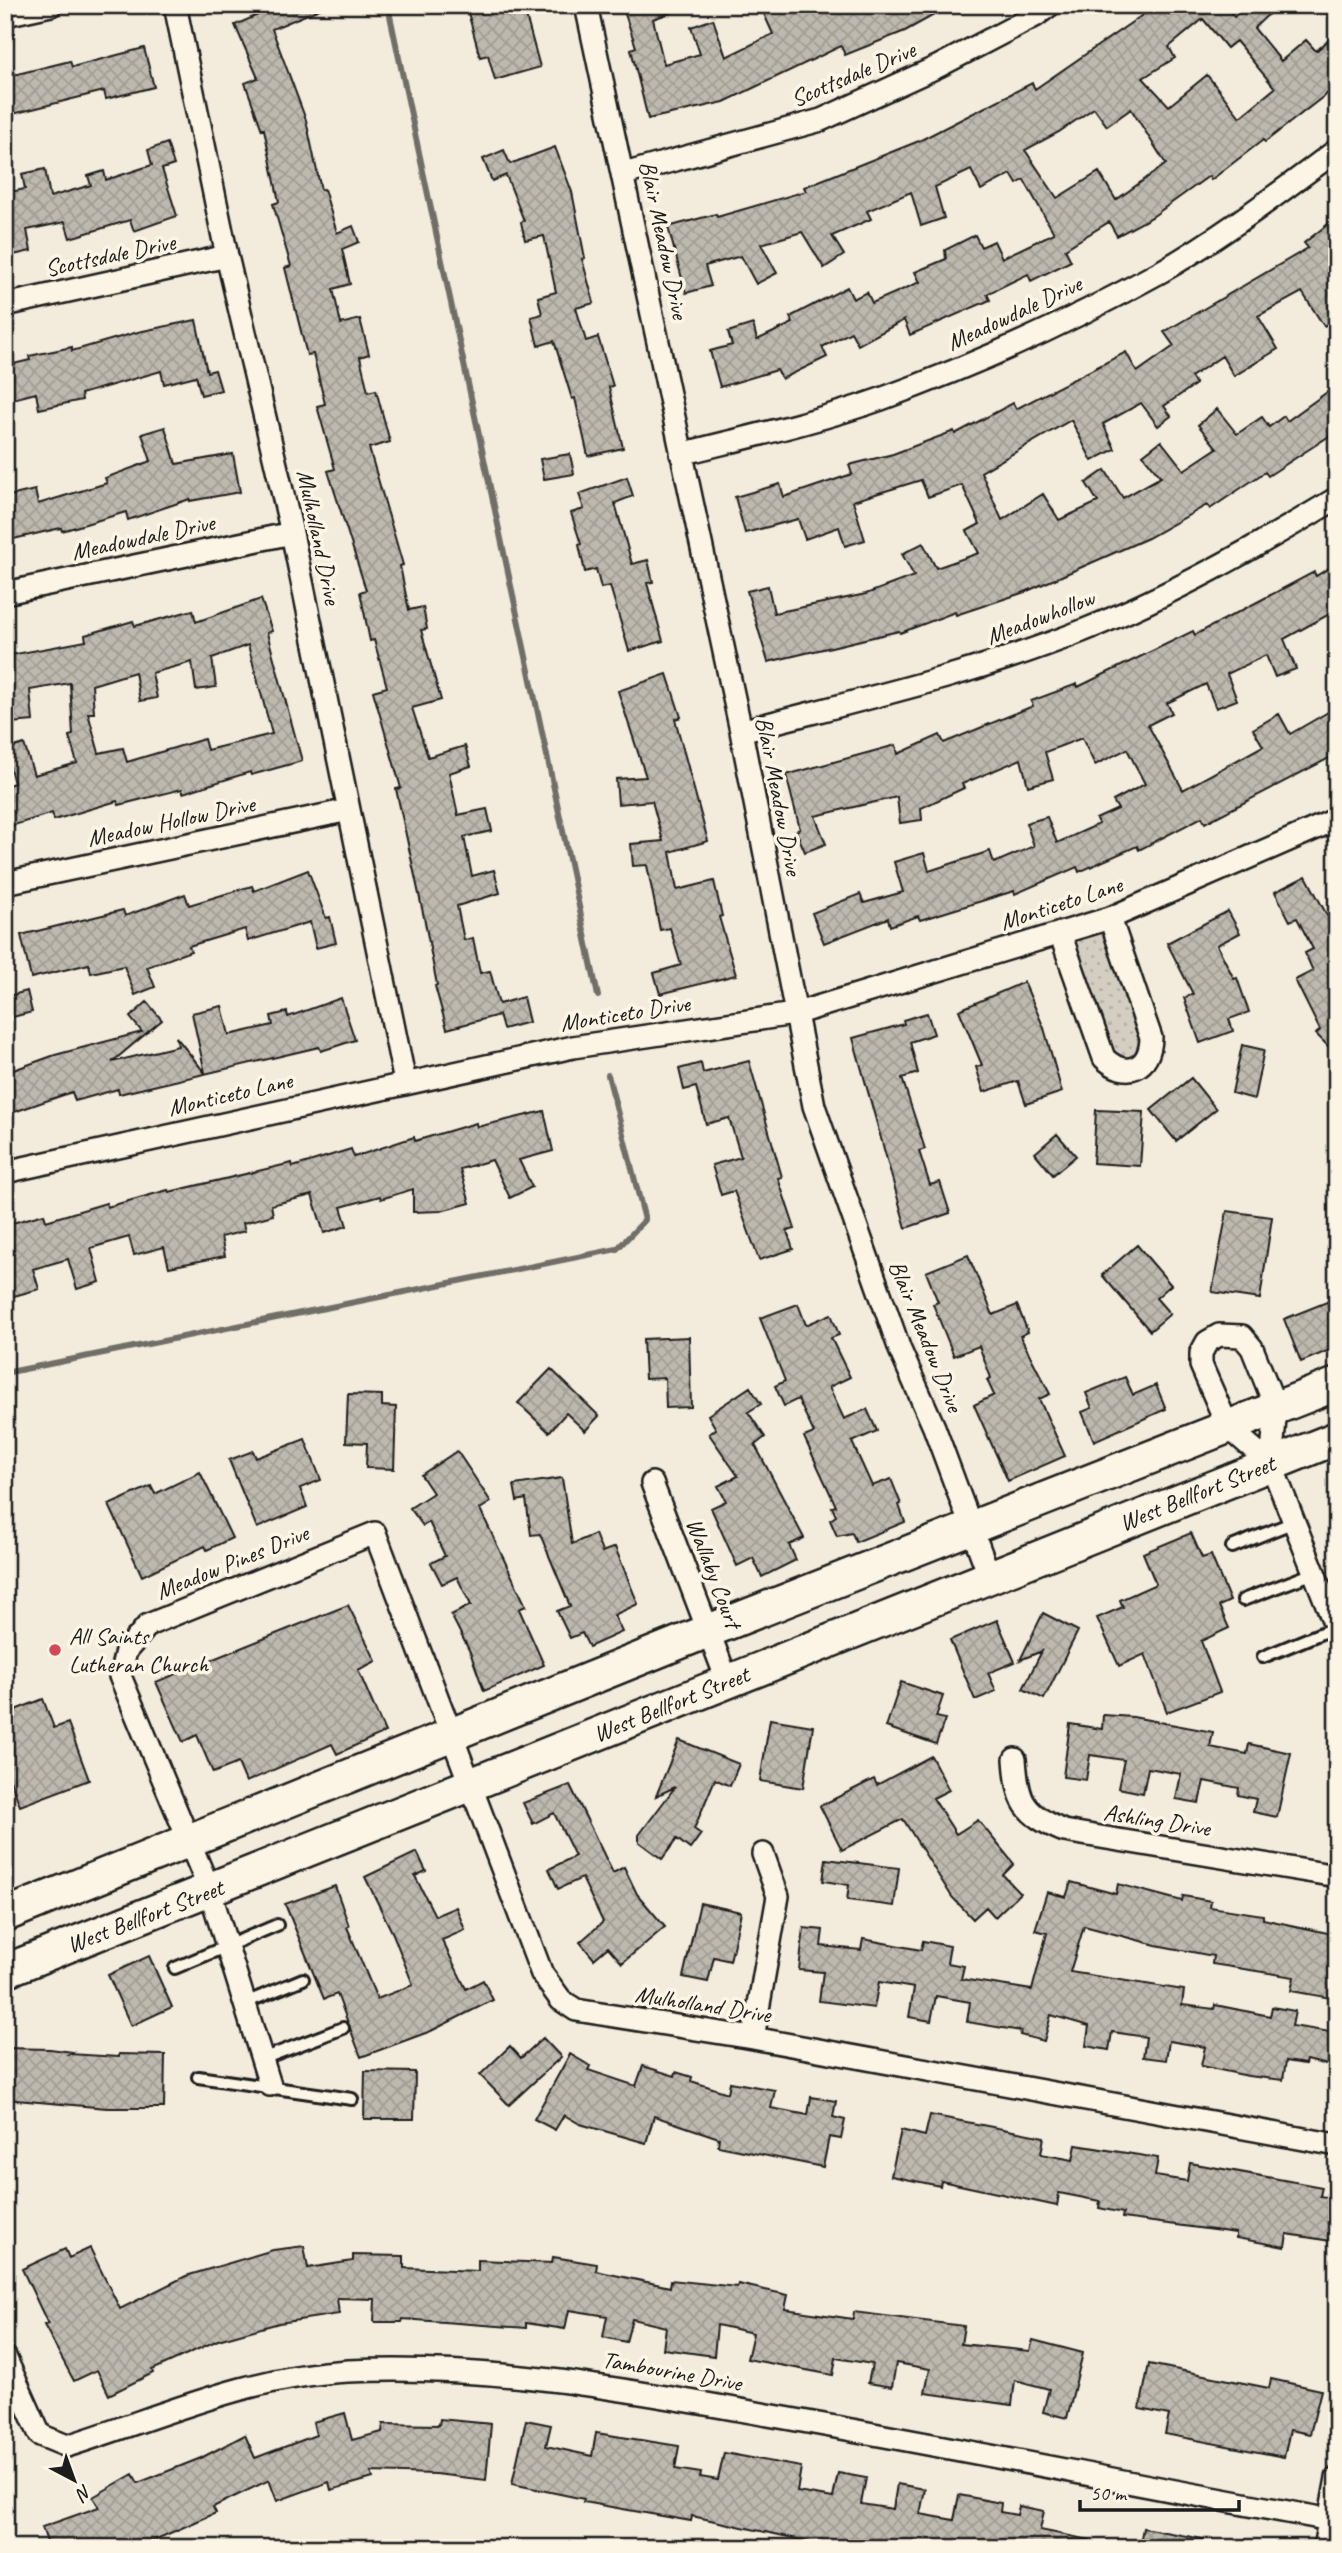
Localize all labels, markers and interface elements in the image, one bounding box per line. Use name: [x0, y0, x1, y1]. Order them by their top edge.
street label: Scottsdale Drive: [786, 34, 922, 114]
street label: Blair Meadow Drive: [633, 158, 696, 324]
street label: Scottsdale Drive: [42, 226, 180, 283]
street label: Meadowdale Drive: [942, 268, 1088, 357]
street label: Mulholland Drive: [290, 467, 348, 609]
street label: Meadowdale Drive: [69, 507, 219, 567]
street label: Meadowhollow: [982, 582, 1100, 651]
street label: Blair Meadow Drive: [749, 714, 809, 880]
street label: Meadow Hollow Drive: [85, 788, 260, 853]
street label: Monticeto Lane: [996, 869, 1128, 937]
street label: Monticeto Drive: [558, 988, 694, 1038]
street label: Monticeto Lane: [165, 1065, 297, 1123]
street label: Blair Meadow Drive: [882, 1256, 971, 1418]
street label: West Bellfort Street: [1115, 1447, 1281, 1538]
street label: Wallaby Court: [679, 1514, 750, 1635]
street label: Meadow Pines Drive: [151, 1517, 315, 1606]
place label: All Saints Lutheran Church: [69, 1621, 209, 1679]
marker: All Saints Lutheran Church: [47, 1642, 63, 1658]
street label: West Bellfort Street: [589, 1658, 755, 1749]
street label: Ashling Drive: [1102, 1797, 1215, 1844]
street label: West Bellfort Street: [63, 1872, 229, 1960]
street label: Mulholland Drive: [633, 1978, 775, 2030]
street label: Tambourine Drive: [600, 2344, 746, 2398]
north arrow: [38, 2444, 108, 2514]
scale bar: [1080, 2469, 1239, 2513]
text: N: [70, 2479, 97, 2507]
text: 50 m: [1090, 2480, 1128, 2506]

